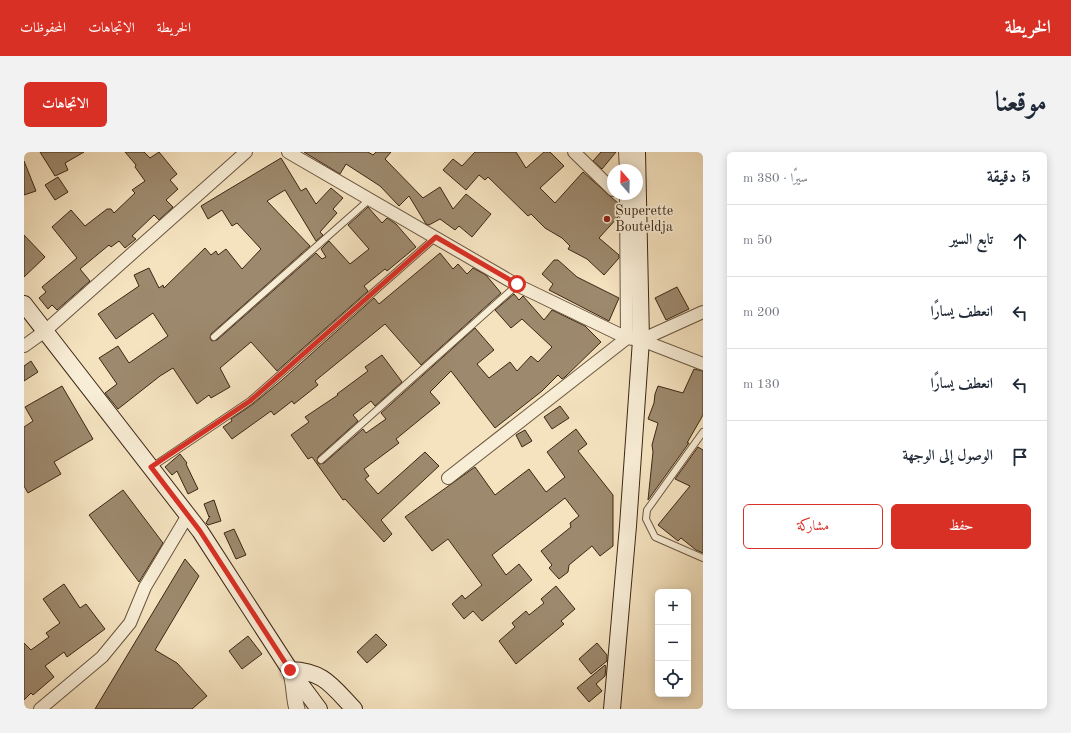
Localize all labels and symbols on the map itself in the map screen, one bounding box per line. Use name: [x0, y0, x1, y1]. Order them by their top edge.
north arrow: [607, 164, 643, 200]
place label: Superette Bouteldja: [615, 204, 673, 234]
marker: Superette Bouteldja: [602, 214, 612, 224]
route start: [508, 275, 526, 293]
route end: [281, 661, 299, 679]

